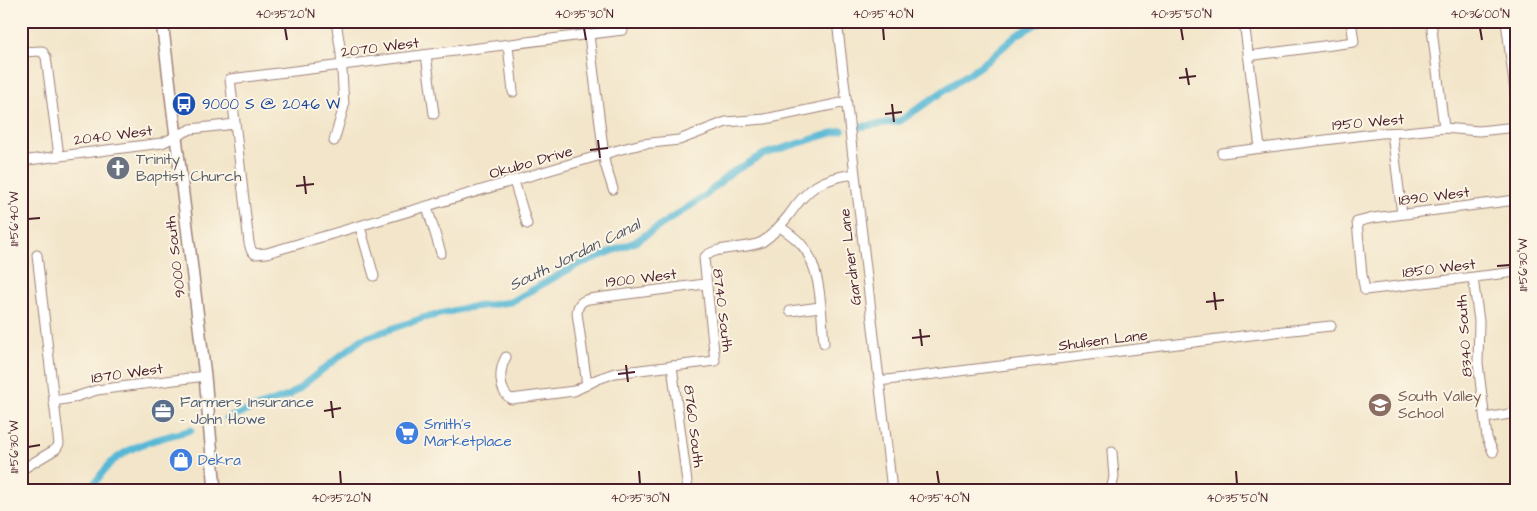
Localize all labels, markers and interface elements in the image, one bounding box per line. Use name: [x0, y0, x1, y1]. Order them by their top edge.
text: 40°35'20"N: [255, 6, 315, 23]
text: 40°35'30"N: [555, 6, 614, 23]
text: 40°35'40"N: [852, 6, 914, 23]
text: 40°35'50"N: [1150, 6, 1212, 23]
text: 40°36'00"N: [1450, 6, 1510, 23]
street label: 2070 West: [340, 32, 420, 63]
bus stop icon: 9000 S @ 2046 W: [171, 91, 197, 117]
place label: 9000 S @ 2046 W: [202, 94, 340, 115]
street label: 1950 West: [1331, 109, 1405, 136]
street label: 2040 West: [72, 120, 154, 151]
street label: Okubo Drive: [487, 141, 575, 184]
place label: Trinity Baptist Church: [136, 149, 242, 187]
church icon: Trinity Baptist Church: [105, 155, 131, 181]
street label: 1890 West: [1397, 182, 1471, 211]
text: 111°56'40"W: [6, 191, 23, 247]
street label: Gardner Lane: [834, 207, 867, 307]
water label: South Jordan Canal: [505, 212, 646, 296]
street label: 9000 South: [160, 214, 191, 299]
text: 111°56'30"W: [1515, 238, 1532, 292]
street label: 1850 West: [1401, 254, 1477, 283]
street label: 1900 West: [604, 264, 678, 293]
street label: 8740 South: [707, 267, 738, 354]
street label: 8340 South: [1451, 294, 1478, 378]
street label: Shulsen Lane: [1057, 325, 1149, 356]
street label: 1870 West: [90, 358, 164, 389]
street label: 8760 South: [678, 384, 709, 469]
place label: South Valley School: [1398, 386, 1481, 424]
place label: Farmers Insurance - John Howe: [180, 392, 314, 430]
school or university icon: South Valley School: [1367, 392, 1393, 418]
office icon: Farmers Insurance - John Howe: [150, 398, 176, 424]
place label: Smith's Marketplace: [424, 414, 512, 452]
text: 111°56'30"W: [6, 420, 23, 474]
supermarket icon: Smith's Marketplace: [394, 420, 420, 446]
shop icon: Dekra: [168, 447, 194, 473]
place label: Dekra: [198, 450, 241, 471]
text: 40°35'20"N: [311, 490, 371, 507]
text: 40°35'30"N: [611, 490, 670, 507]
text: 40°35'40"N: [908, 490, 970, 507]
text: 40°35'50"N: [1206, 490, 1268, 507]

